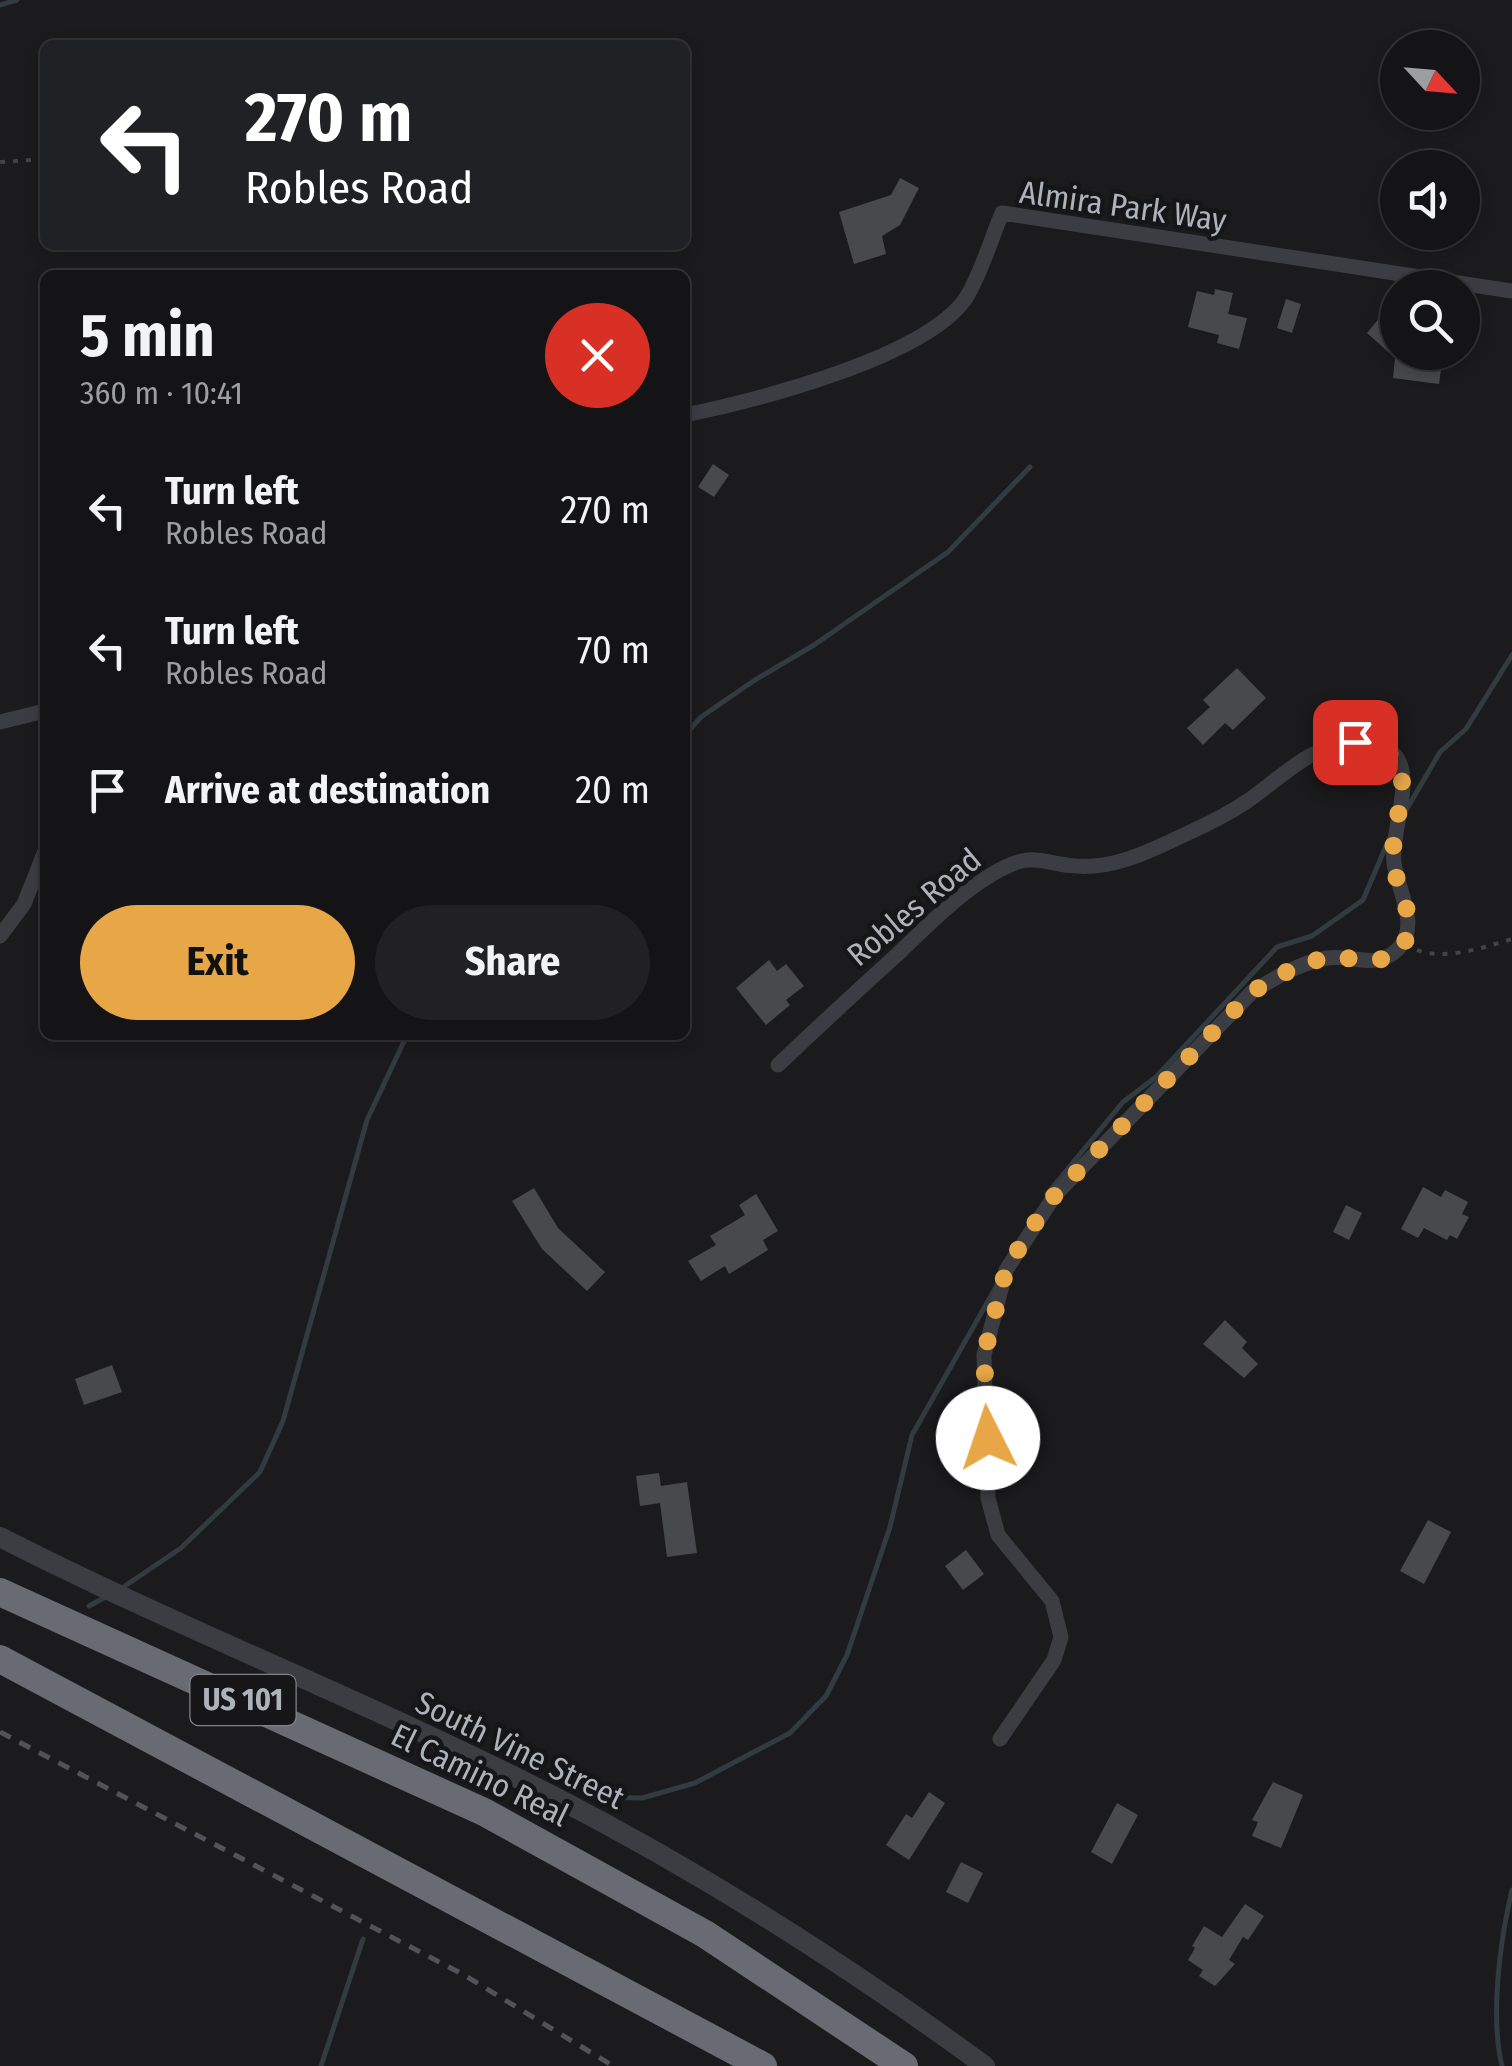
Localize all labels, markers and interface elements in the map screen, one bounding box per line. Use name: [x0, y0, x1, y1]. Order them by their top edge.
north arrow: [1380, 30, 1480, 130]
map controls: [1380, 30, 1480, 370]
text: 270 m: [245, 76, 412, 160]
icon: left: [80, 80, 210, 210]
button: sound: [1380, 150, 1480, 250]
text: Robles Road: [245, 161, 473, 215]
street label: Almira Park Way: [1017, 173, 1229, 239]
button: search: [1380, 270, 1480, 370]
text: 5 min: [80, 300, 215, 372]
button: close: [545, 303, 650, 408]
text: 360 m · 10:41: [80, 374, 243, 412]
text: Turn left: [165, 468, 299, 514]
icon: left: [80, 483, 135, 538]
text: 270 m: [561, 487, 650, 533]
text: Robles Road: [165, 514, 327, 552]
text: Turn left: [165, 608, 299, 654]
icon: left: [80, 623, 135, 678]
text: 70 m: [577, 627, 650, 673]
text: Robles Road: [165, 654, 327, 692]
pin: [1313, 700, 1398, 785]
icon: arrive: [1328, 715, 1383, 770]
icon: arrive: [80, 763, 135, 818]
text: Arrive at destination: [165, 767, 490, 813]
text: 20 m: [575, 767, 650, 813]
street label: Robles Road: [840, 840, 988, 974]
button: Exit: [80, 905, 355, 1020]
button: Share: [375, 905, 650, 1020]
position arrow: [936, 1386, 1040, 1490]
road number: US 101: [190, 1675, 296, 1725]
street label: South Vine Street: [409, 1683, 631, 1817]
street label: El Camino Real: [385, 1716, 575, 1834]

